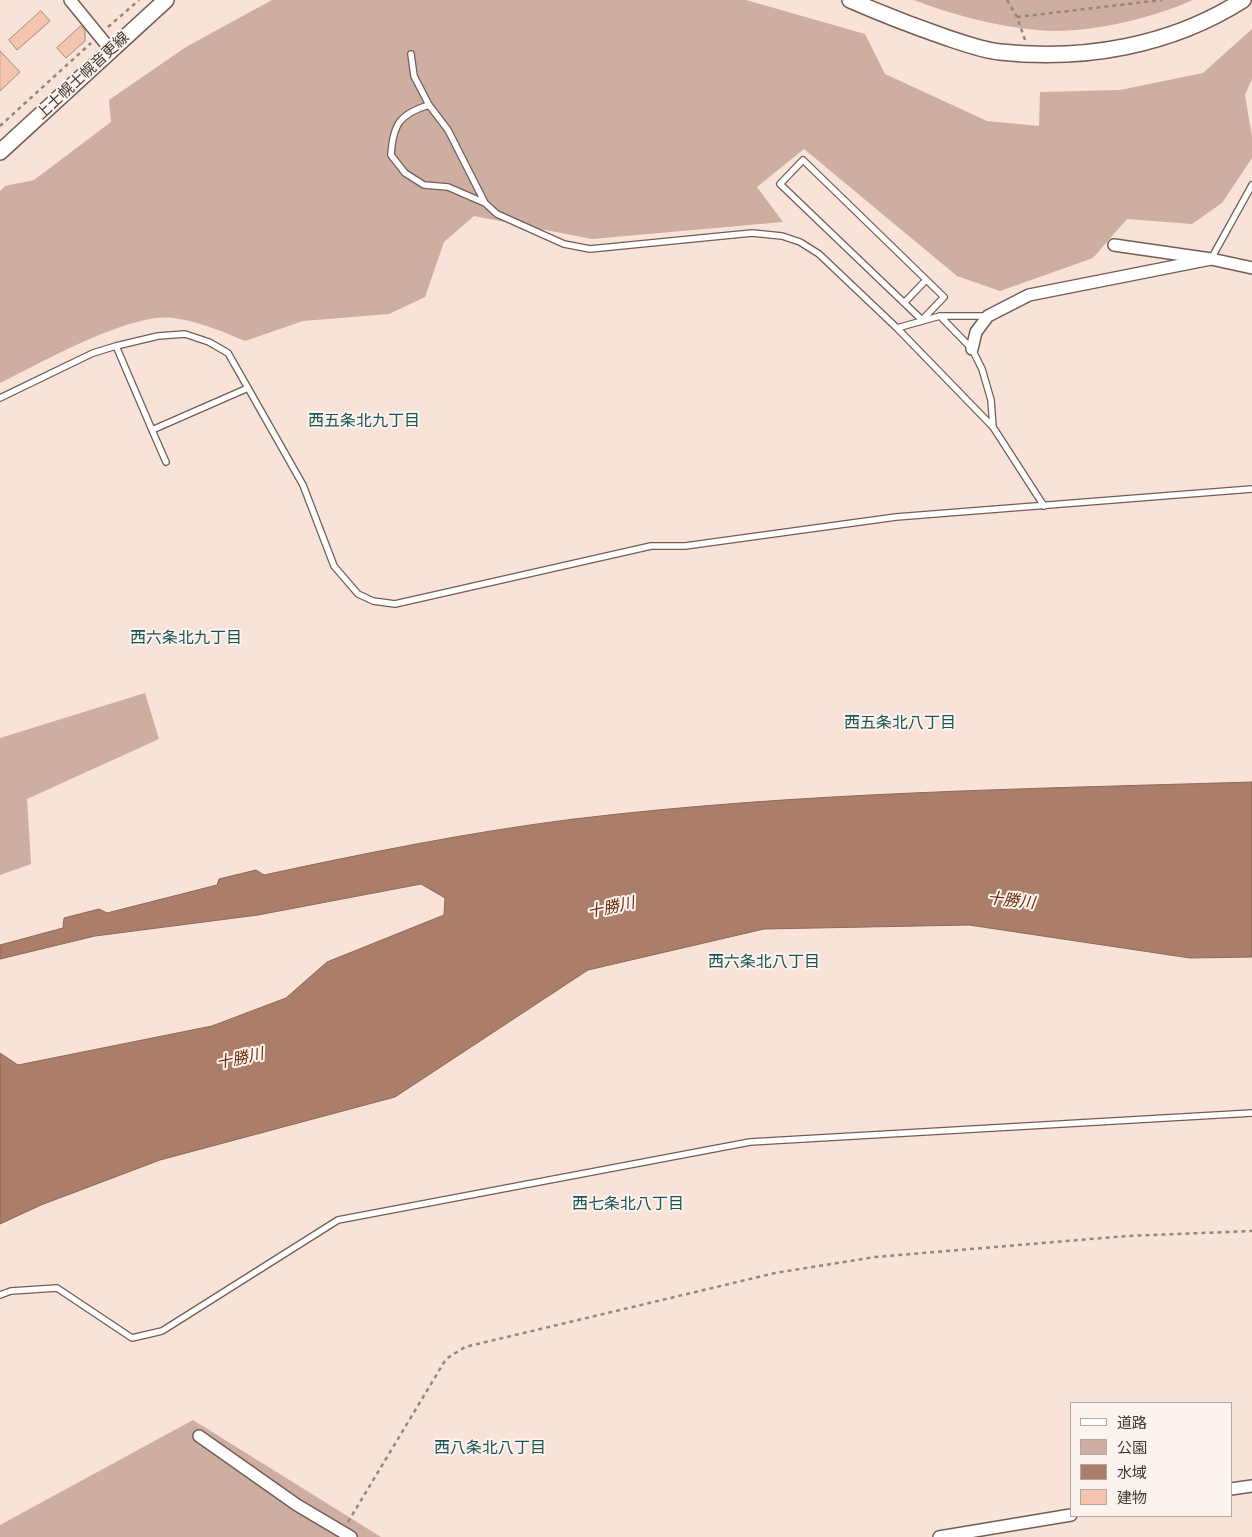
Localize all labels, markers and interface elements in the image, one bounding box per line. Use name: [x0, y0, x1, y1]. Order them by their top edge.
street label: 上士幌士幌音更線: [33, 28, 133, 124]
district label: 西五条北九丁目: [308, 411, 420, 431]
district label: 西六条北九丁目: [130, 628, 242, 648]
district label: 西五条北八丁目: [844, 713, 956, 733]
water label: 十勝川: [986, 889, 1036, 913]
water label: 十勝川: [586, 894, 636, 922]
district label: 西六条北八丁目: [708, 952, 820, 972]
water label: 十勝川: [215, 1045, 265, 1073]
district label: 西七条北八丁目: [572, 1194, 684, 1214]
legend: [1070, 1402, 1232, 1517]
text: 道路: [1117, 1413, 1147, 1432]
district label: 西八条北八丁目: [434, 1438, 546, 1458]
text: 公園: [1117, 1438, 1147, 1457]
text: 水域: [1117, 1463, 1147, 1482]
text: 建物: [1117, 1488, 1147, 1507]

